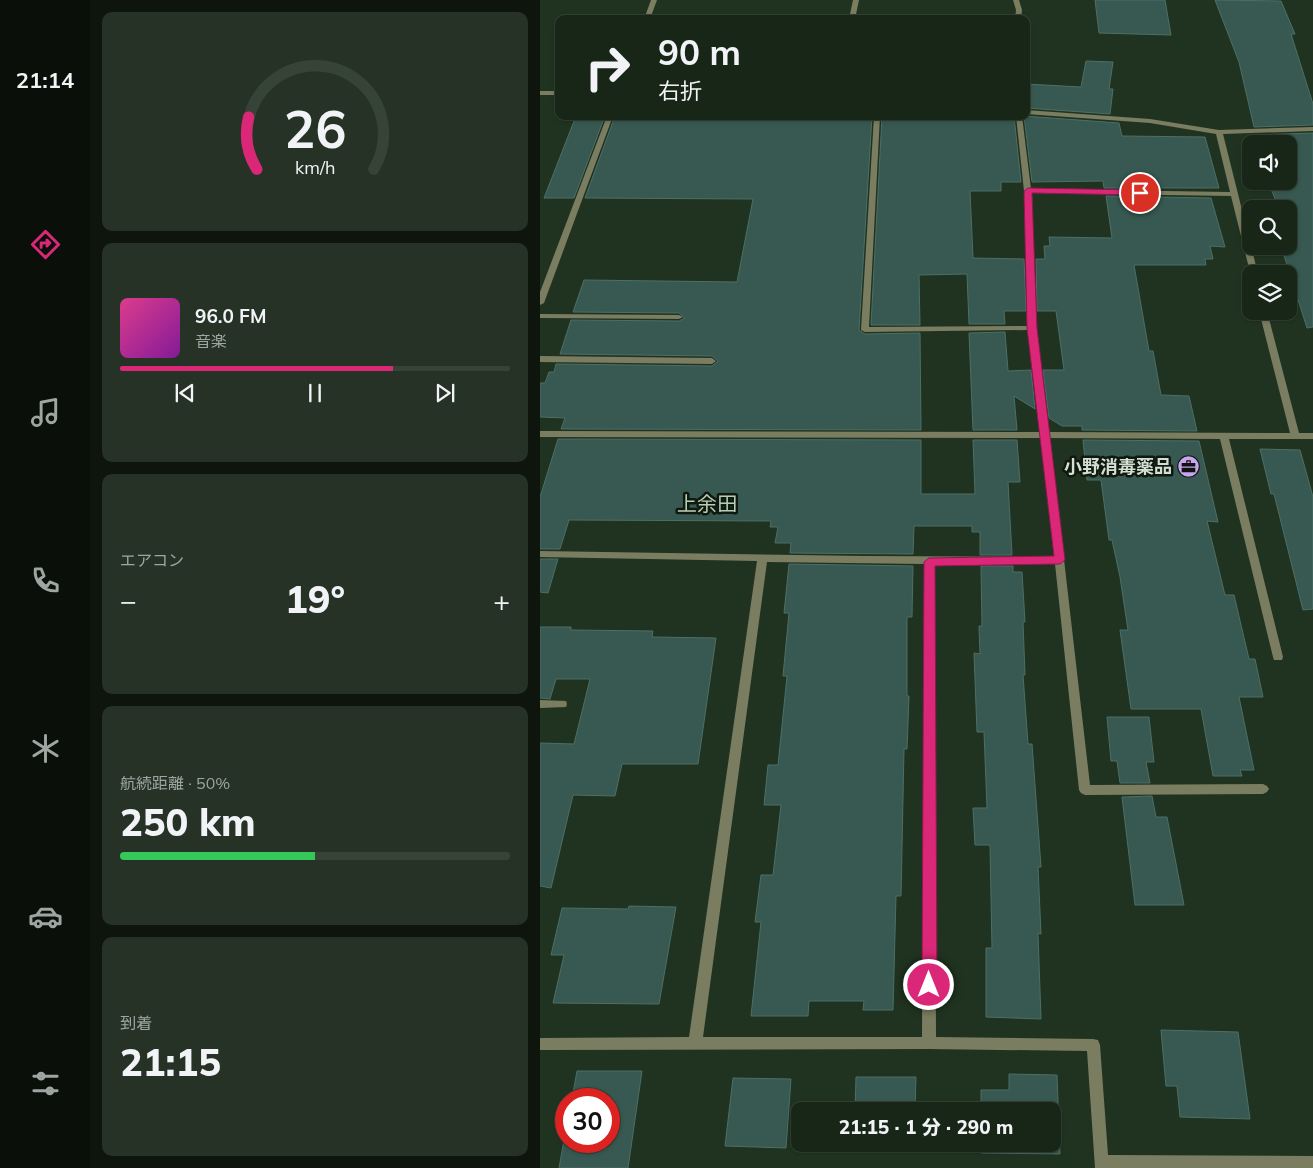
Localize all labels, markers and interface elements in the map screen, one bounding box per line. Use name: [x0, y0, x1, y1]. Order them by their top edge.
text: 90 m: [658, 30, 741, 74]
icon: right: [575, 35, 640, 100]
text: 21:14: [16, 66, 74, 94]
text: 右折: [658, 77, 702, 105]
text: 26: [284, 96, 346, 161]
map controls: [1242, 135, 1297, 320]
button: sound: [1242, 135, 1297, 190]
text: km/h: [295, 156, 335, 178]
pin: [1119, 172, 1161, 214]
icon: arrive: [1126, 179, 1154, 207]
button: search: [1242, 200, 1297, 255]
icon: directions: [28, 227, 63, 262]
button: layers: [1242, 265, 1297, 320]
text: 96.0 FM: [195, 304, 267, 328]
text: 音楽: [195, 331, 227, 351]
icon: previous: [171, 379, 199, 407]
icon: pause: [301, 379, 329, 407]
icon: next: [431, 379, 459, 407]
icon: music: [28, 395, 63, 430]
office icon: 小野消毒薬品: [1176, 454, 1200, 478]
place label: 小野消毒薬品: [1064, 455, 1172, 478]
district label: 上余田: [677, 491, 737, 516]
text: エアコン: [120, 550, 184, 570]
icon: phone: [28, 563, 63, 598]
text: 19°: [285, 575, 345, 623]
text: −: [120, 583, 137, 618]
text: +: [493, 583, 510, 618]
icon: climate: [28, 731, 63, 766]
text: 航続距離 · 50%: [120, 773, 230, 793]
text: 250 km: [120, 798, 256, 846]
icon: car: [28, 899, 63, 934]
position arrow: [902, 958, 954, 1010]
text: 到着: [120, 1013, 152, 1033]
text: 21:15: [120, 1038, 221, 1086]
icon: filters: [28, 1066, 63, 1101]
speed limit sign: 30: [555, 1088, 620, 1153]
text: 21:15 · 1 分 · 290 m: [839, 1115, 1013, 1139]

